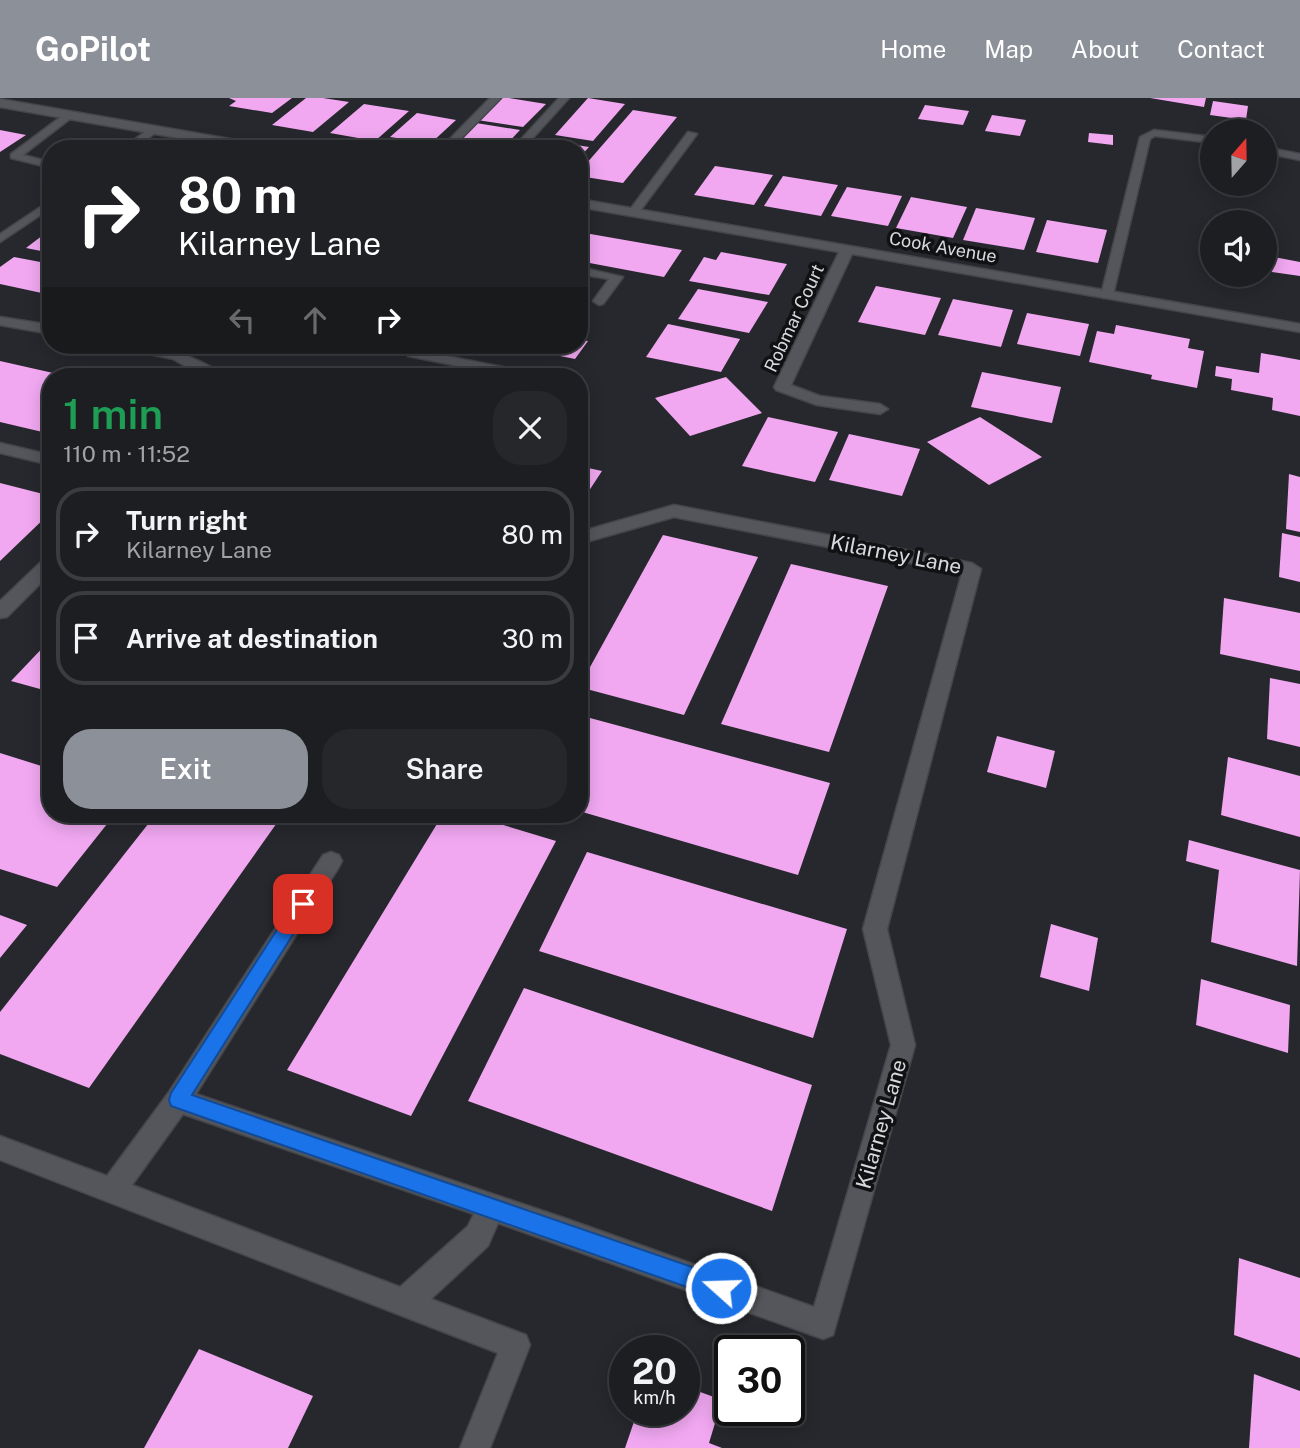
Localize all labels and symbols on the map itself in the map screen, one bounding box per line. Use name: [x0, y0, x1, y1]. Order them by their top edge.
north arrow: [1200, 119, 1278, 196]
street label: Cook Avenue: [887, 227, 999, 267]
street label: Robmar Court: [760, 261, 828, 375]
street label: Kilarney Lane: [828, 529, 964, 579]
pin: [273, 874, 333, 934]
street label: Kilarney Lane: [851, 1056, 911, 1192]
position arrow: [684, 1251, 758, 1325]
speed limit sign: 30: [714, 1335, 805, 1426]

